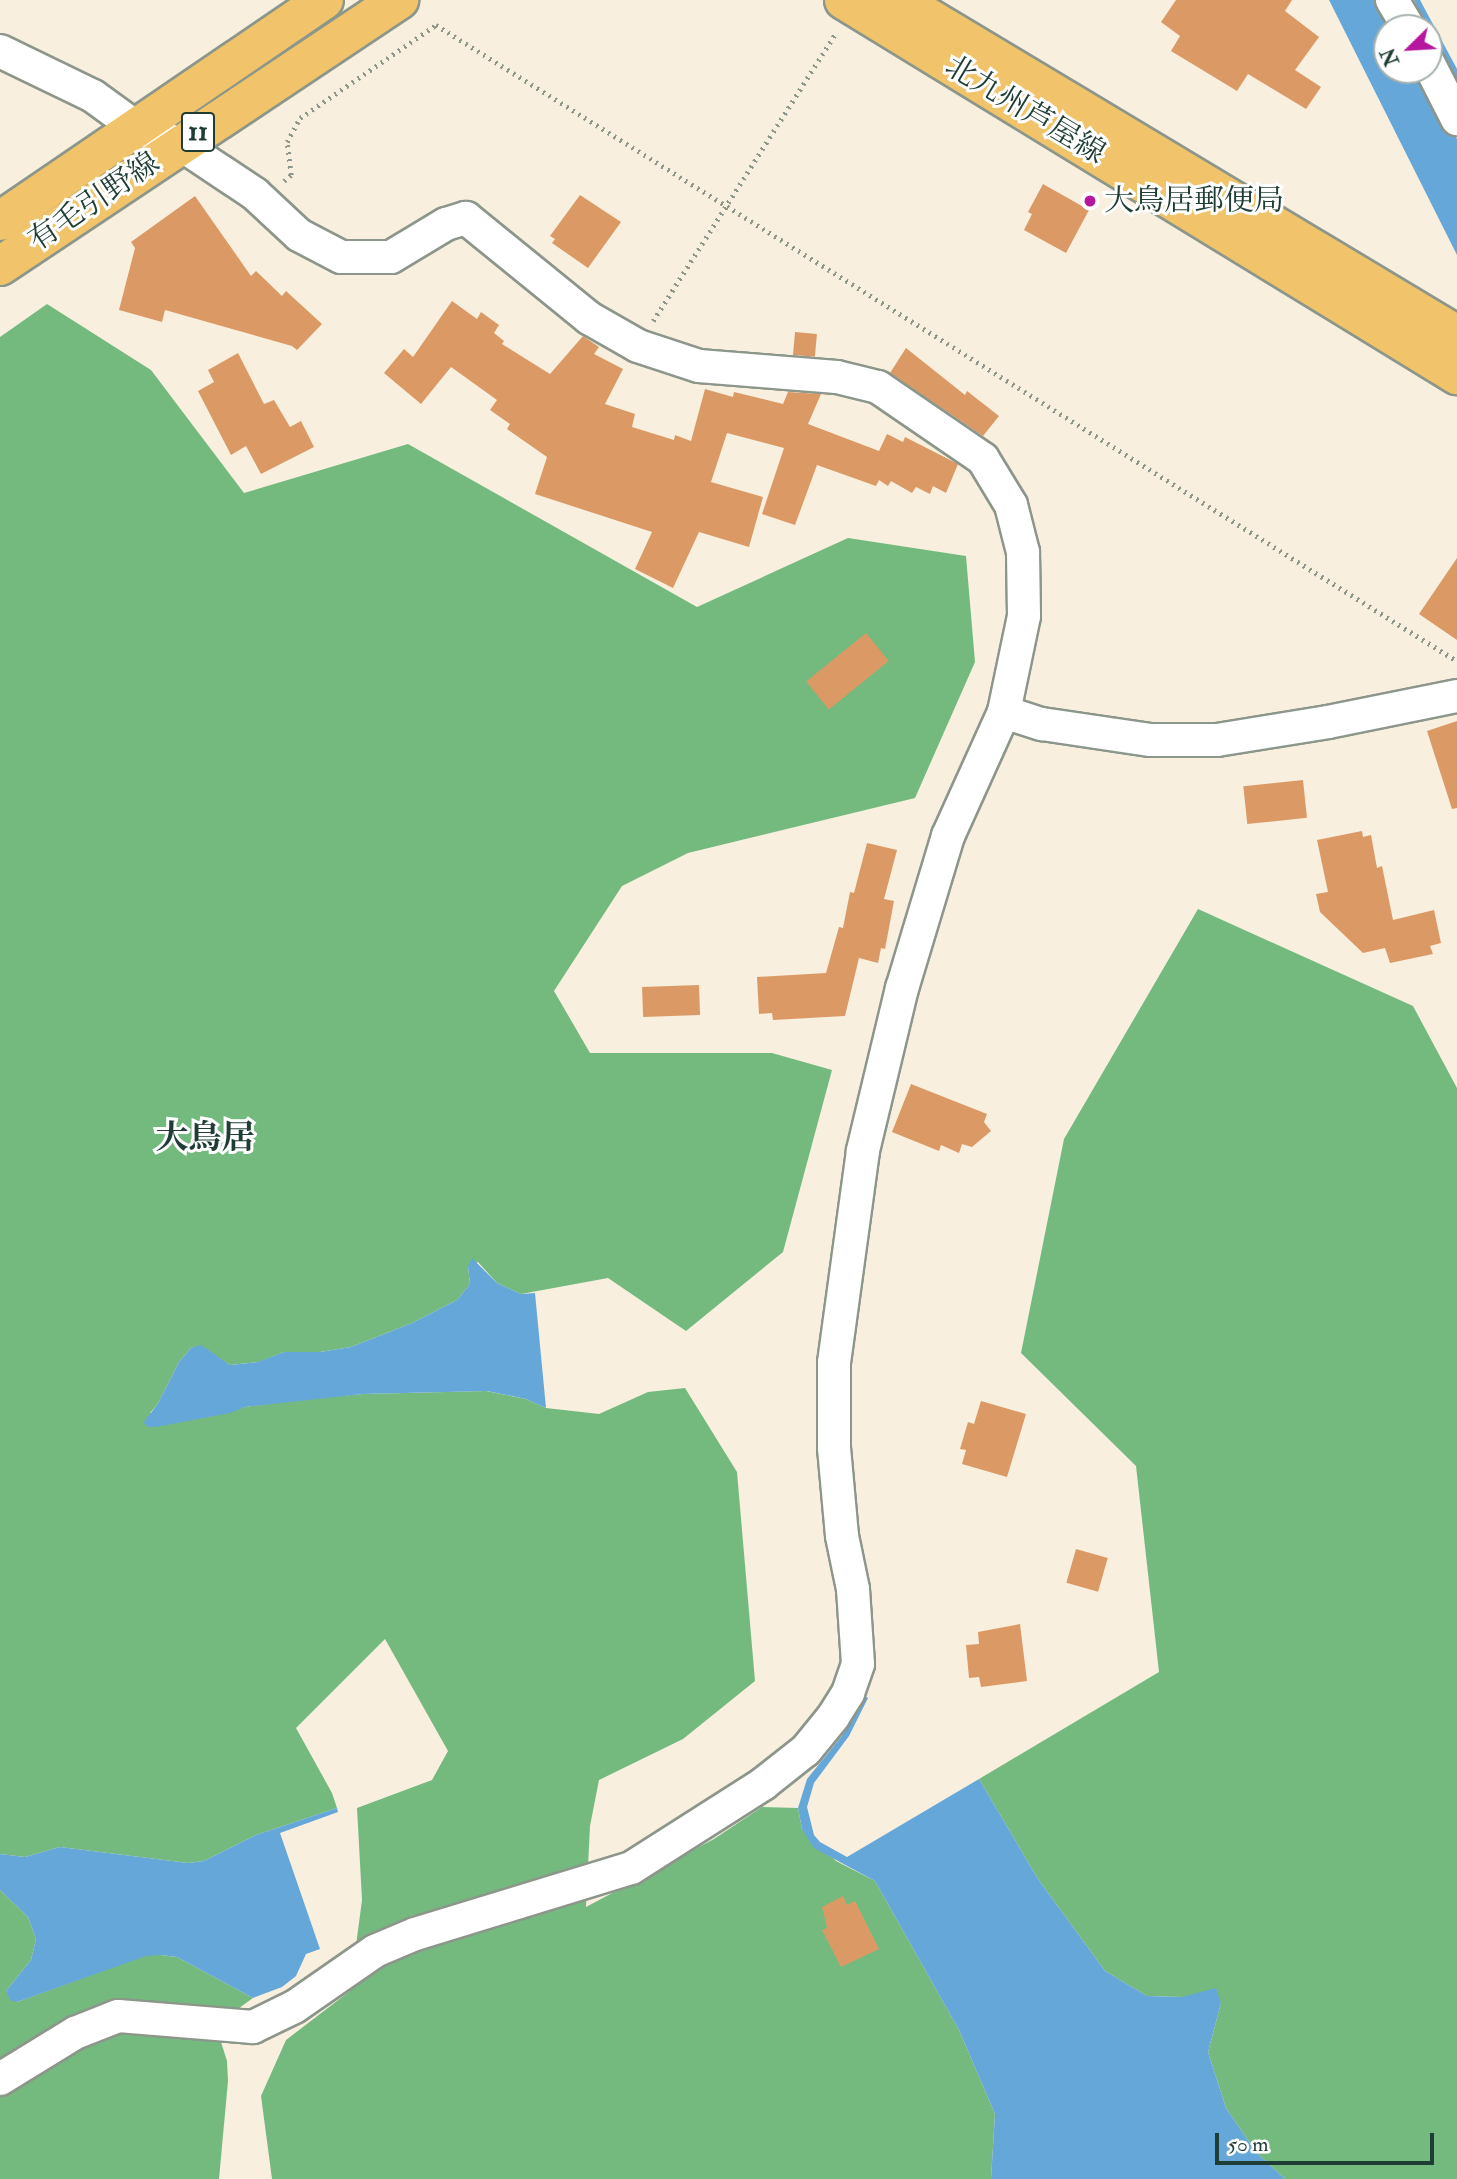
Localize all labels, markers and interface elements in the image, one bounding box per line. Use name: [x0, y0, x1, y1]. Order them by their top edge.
north arrow: [1373, 14, 1443, 84]
text: N: [1376, 44, 1405, 69]
street label: 北九州芦屋線: [939, 48, 1111, 172]
road number: 11: [180, 108, 216, 156]
street label: 有毛引野線: [22, 145, 166, 259]
place label: 大鳥居郵便局: [1104, 183, 1284, 219]
marker: 大鳥居郵便局: [1082, 193, 1098, 209]
district label: 大鳥居: [156, 1118, 254, 1158]
scale bar: [1219, 2120, 1438, 2164]
text: 50 m: [1228, 2131, 1269, 2158]

